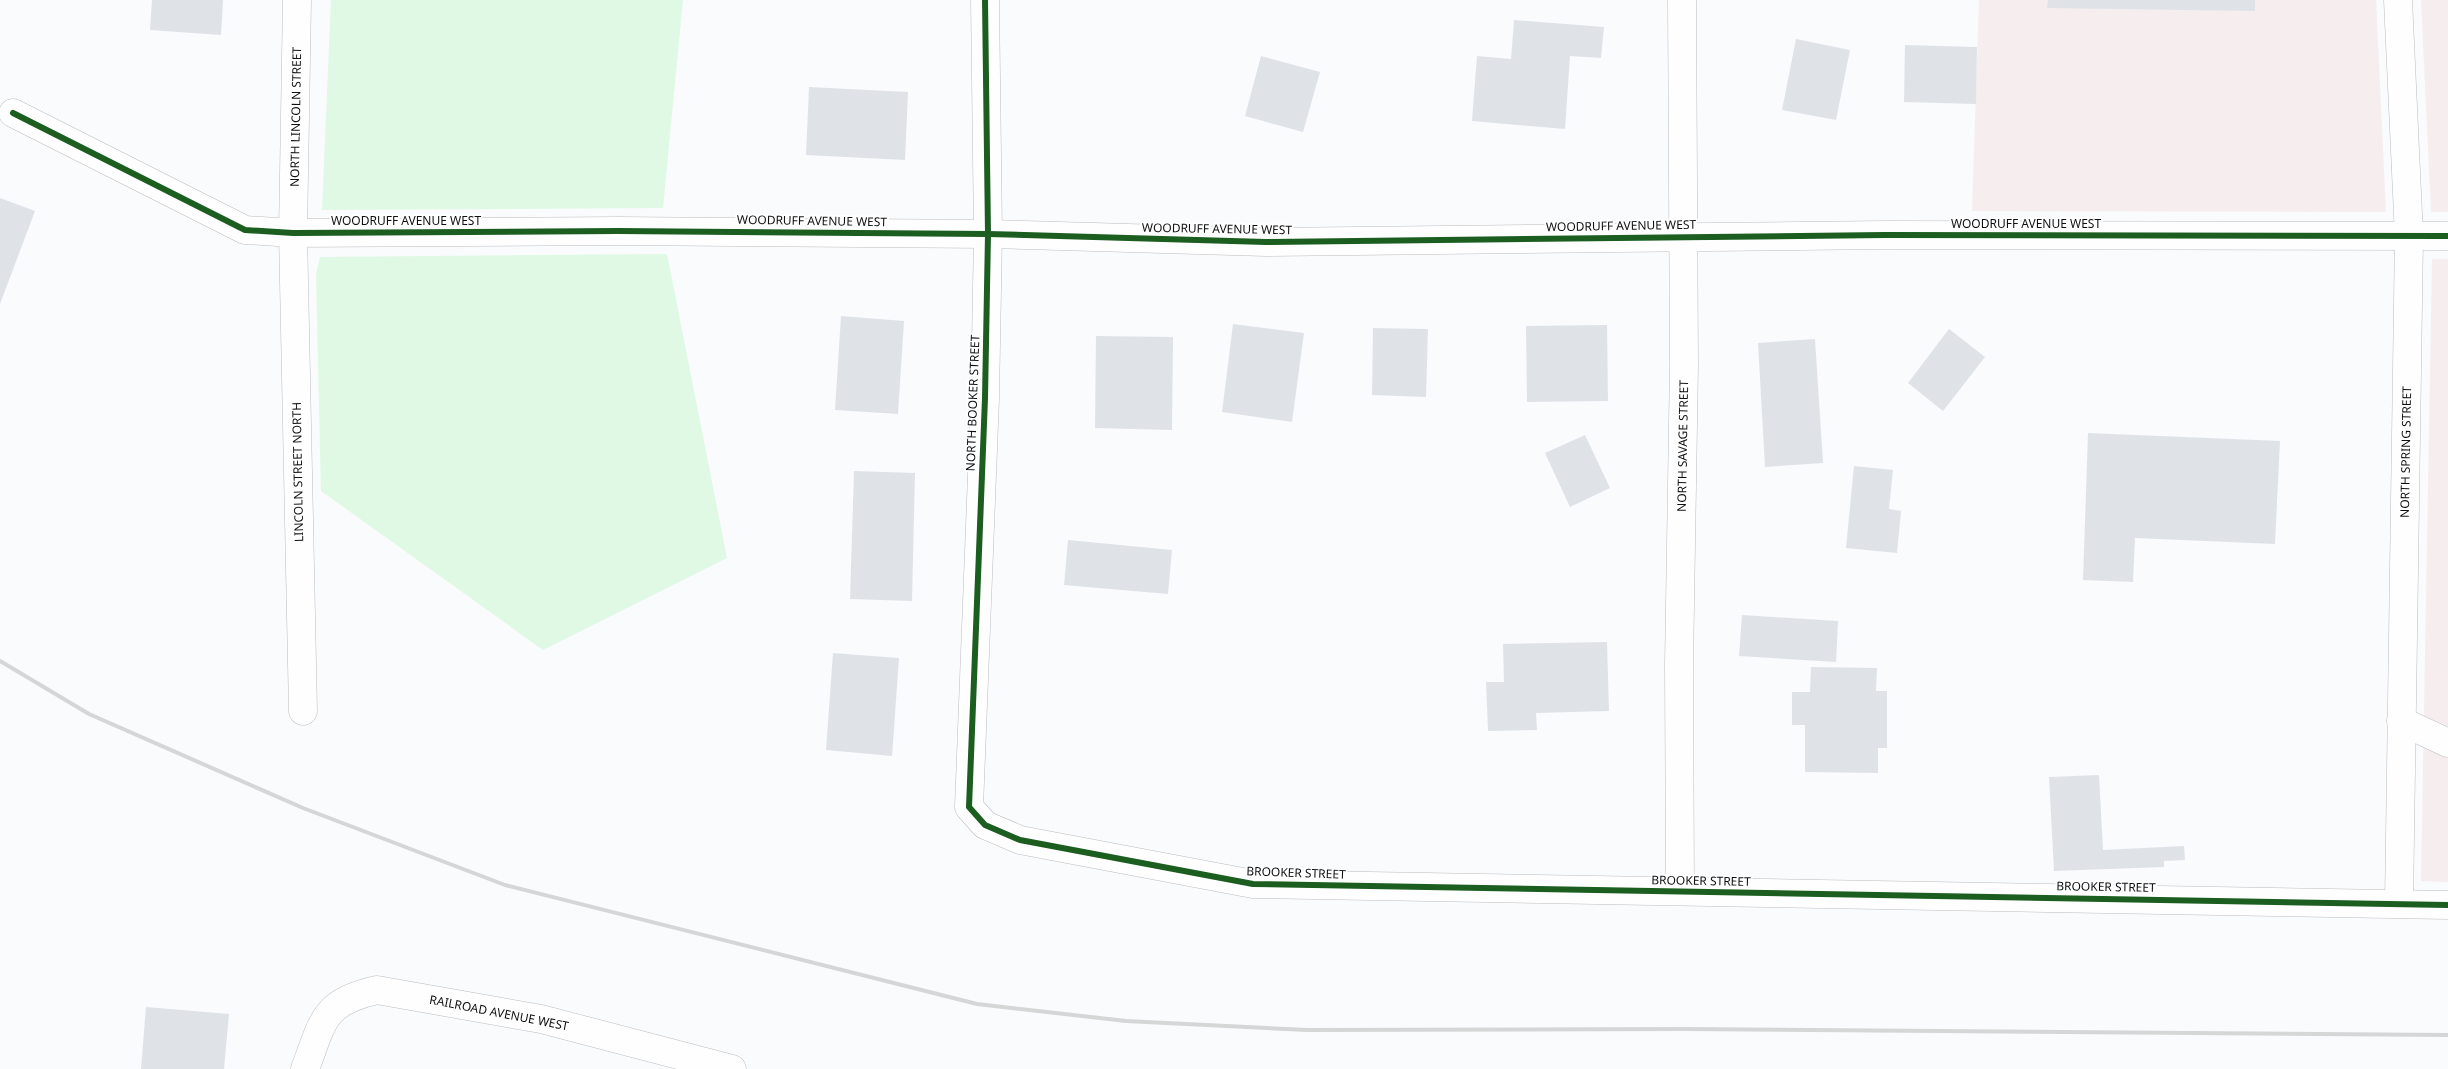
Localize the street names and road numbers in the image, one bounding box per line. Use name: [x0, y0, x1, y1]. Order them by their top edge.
street label: NORTH LINCOLN STREET: [286, 46, 305, 187]
street label: WOODRUFF AVENUE WEST: [737, 211, 888, 230]
street label: WOODRUFF AVENUE WEST: [331, 212, 481, 229]
street label: WOODRUFF AVENUE WEST: [1951, 215, 2101, 232]
street label: WOODRUFF AVENUE WEST: [1546, 216, 1697, 235]
street label: WOODRUFF AVENUE WEST: [1142, 219, 1293, 238]
street label: NORTH BOOKER STREET: [962, 334, 983, 472]
street label: NORTH SAVAGE STREET: [1673, 380, 1692, 512]
street label: NORTH SPRING STREET: [2396, 386, 2415, 518]
street label: LINCOLN STREET NORTH: [288, 402, 307, 542]
street label: BROOKER STREET: [1246, 862, 1346, 883]
street label: BROOKER STREET: [1651, 871, 1751, 890]
street label: BROOKER STREET: [2056, 877, 2156, 896]
street label: RAILROAD AVENUE WEST: [428, 991, 570, 1034]

